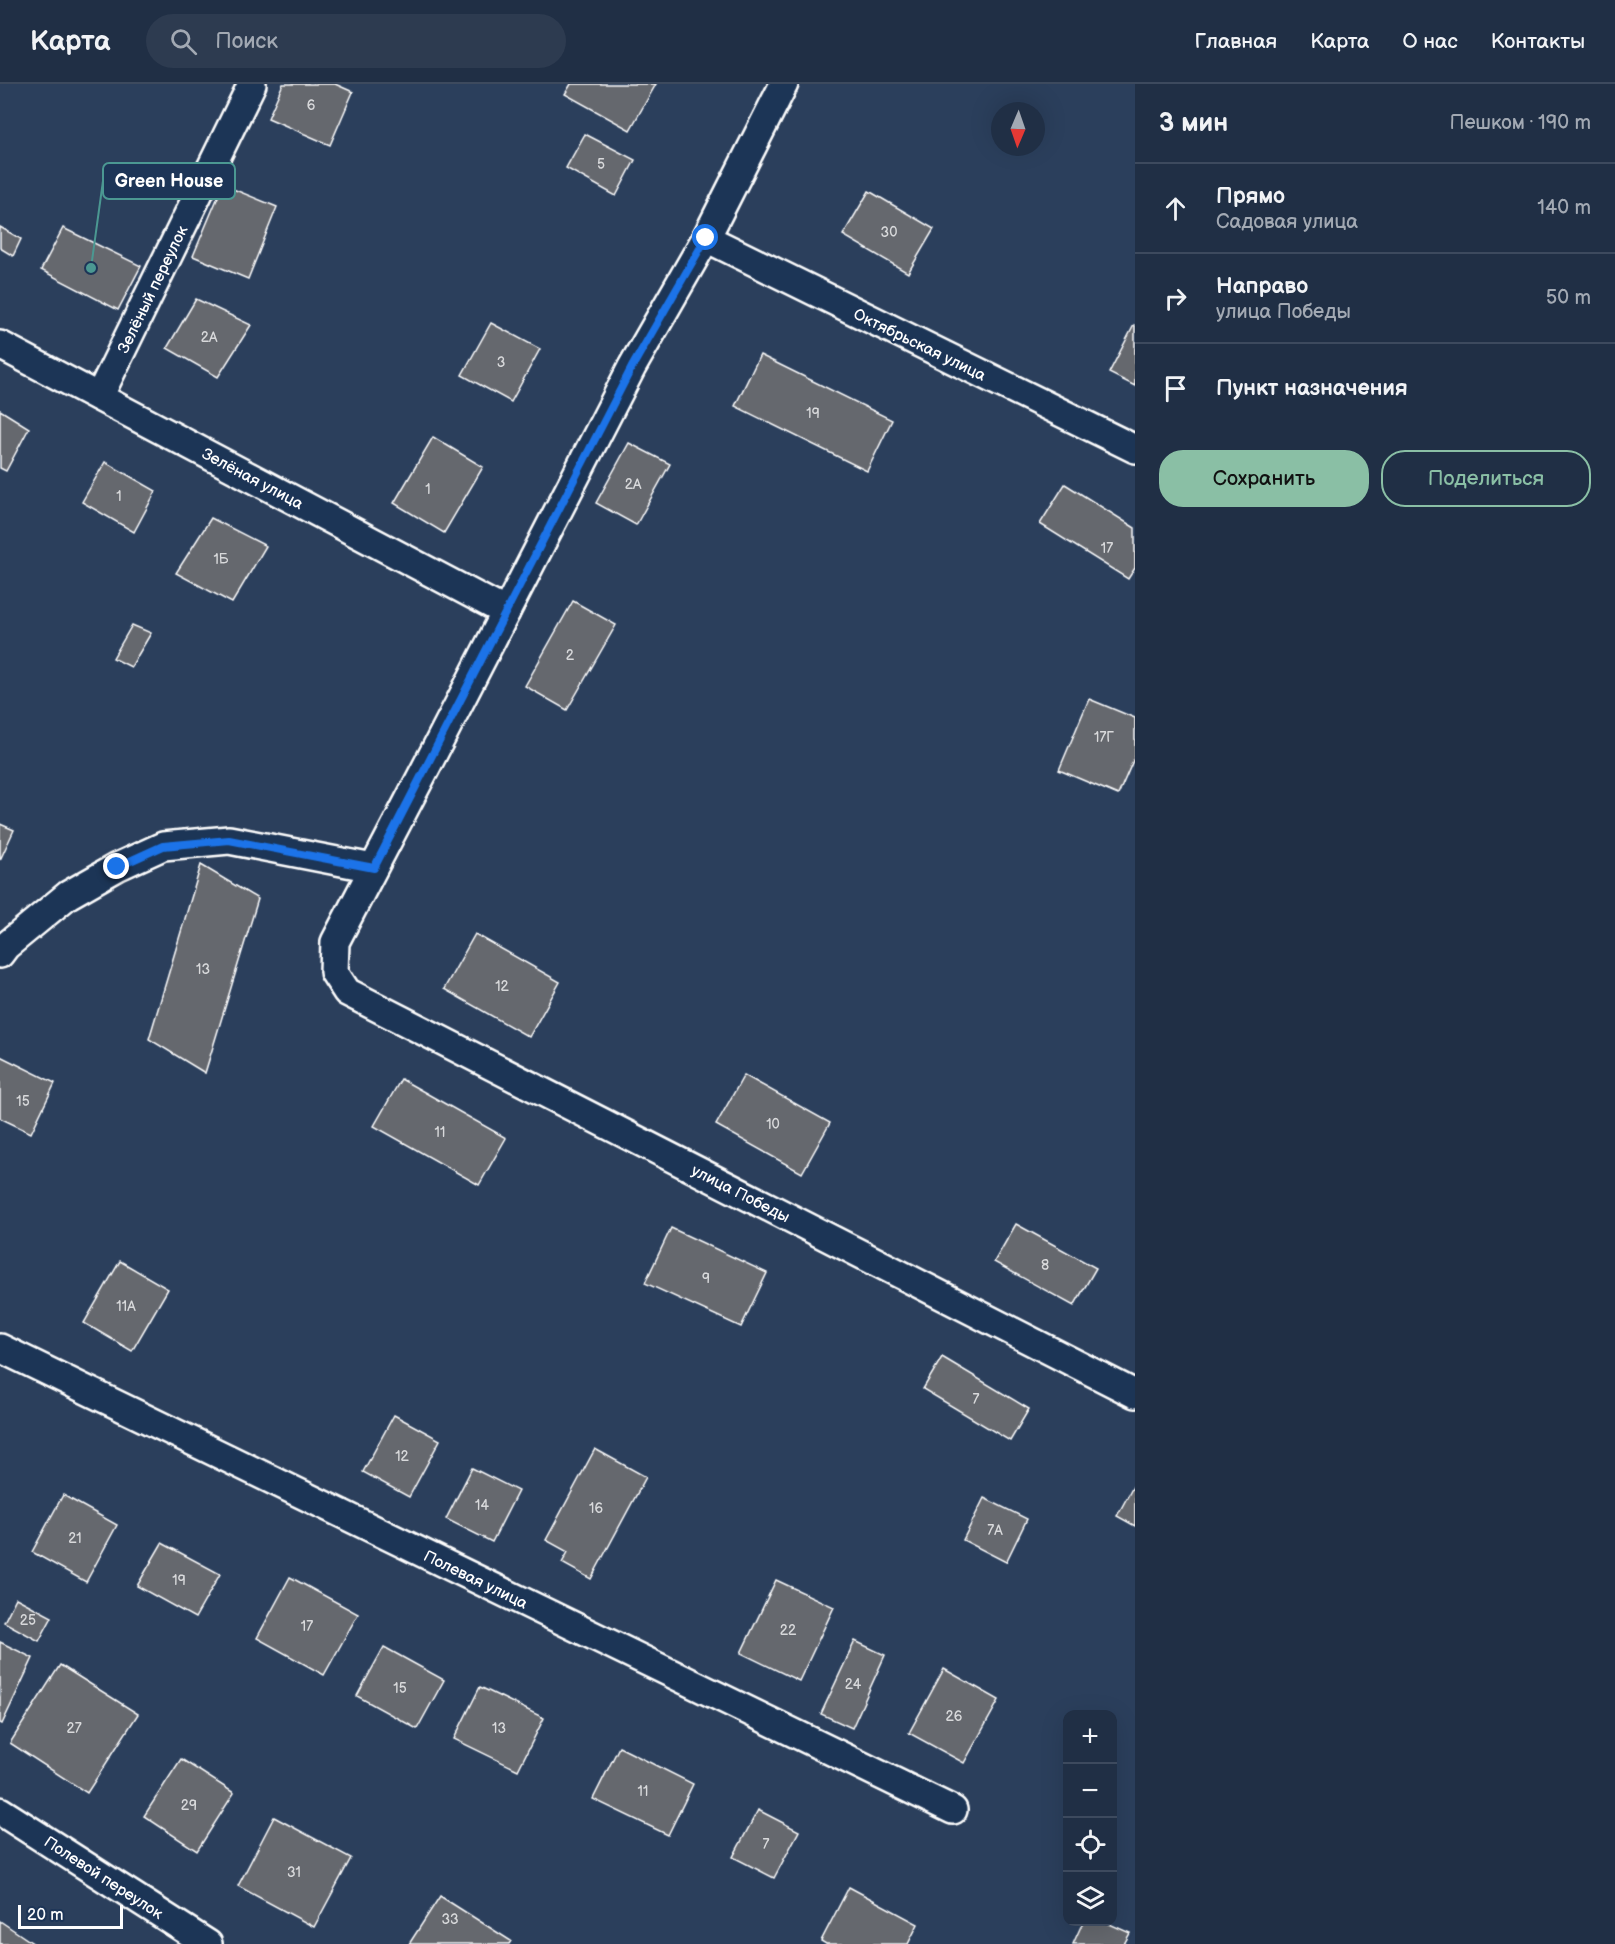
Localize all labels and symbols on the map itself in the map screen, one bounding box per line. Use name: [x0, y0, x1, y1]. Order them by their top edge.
house number: 6: [307, 97, 316, 114]
north arrow: [991, 102, 1045, 156]
house number: 5: [597, 156, 605, 173]
callout: Green House: [103, 163, 235, 199]
text: Green House: [115, 171, 223, 192]
street label: Зелёный переулок: [114, 222, 193, 357]
route start: [692, 224, 718, 250]
house number: 30: [881, 224, 897, 241]
street label: Октябрьская улица: [850, 305, 989, 386]
house number: 2А: [201, 329, 218, 346]
house number: 3: [497, 354, 505, 371]
house number: 19: [806, 405, 820, 422]
street label: Зелёная улица: [198, 445, 307, 514]
house number: 2А: [625, 476, 642, 493]
house number: 1: [425, 481, 431, 498]
house number: 1: [116, 488, 122, 505]
house number: 17: [1101, 540, 1113, 557]
house number: 1Б: [213, 551, 229, 568]
house number: 2: [566, 647, 575, 664]
house number: 17Г: [1094, 729, 1114, 746]
route end: [103, 853, 129, 879]
house number: 13: [196, 961, 210, 978]
house number: 12: [495, 978, 510, 995]
house number: 15: [16, 1093, 30, 1110]
house number: 10: [766, 1116, 780, 1133]
house number: 11: [435, 1124, 445, 1141]
street label: улица Победы: [688, 1161, 793, 1227]
house number: 8: [1041, 1257, 1049, 1274]
house number: 9: [702, 1270, 710, 1287]
house number: 11А: [116, 1298, 136, 1315]
house number: 7: [973, 1391, 980, 1408]
house number: 12: [395, 1448, 410, 1465]
house number: 14: [475, 1497, 489, 1514]
house number: 16: [589, 1500, 603, 1517]
house number: 7А: [987, 1522, 1003, 1539]
house number: 21: [68, 1530, 82, 1547]
street label: Полевая улица: [420, 1547, 531, 1614]
house number: 19: [172, 1572, 186, 1589]
house number: 25: [20, 1612, 36, 1629]
house number: 17: [301, 1618, 313, 1635]
house number: 22: [780, 1622, 797, 1639]
house number: 24: [845, 1676, 862, 1693]
house number: 15: [393, 1680, 407, 1697]
house number: 26: [946, 1708, 963, 1725]
house number: 27: [66, 1720, 82, 1737]
house number: 13: [492, 1720, 506, 1737]
house number: 11: [638, 1783, 648, 1800]
house number: 29: [181, 1797, 197, 1814]
street label: Полевой переулок: [40, 1833, 167, 1924]
house number: 7: [763, 1836, 770, 1853]
house number: 31: [287, 1864, 301, 1881]
scale bar: [18, 1902, 123, 1930]
house number: 33: [441, 1911, 459, 1928]

